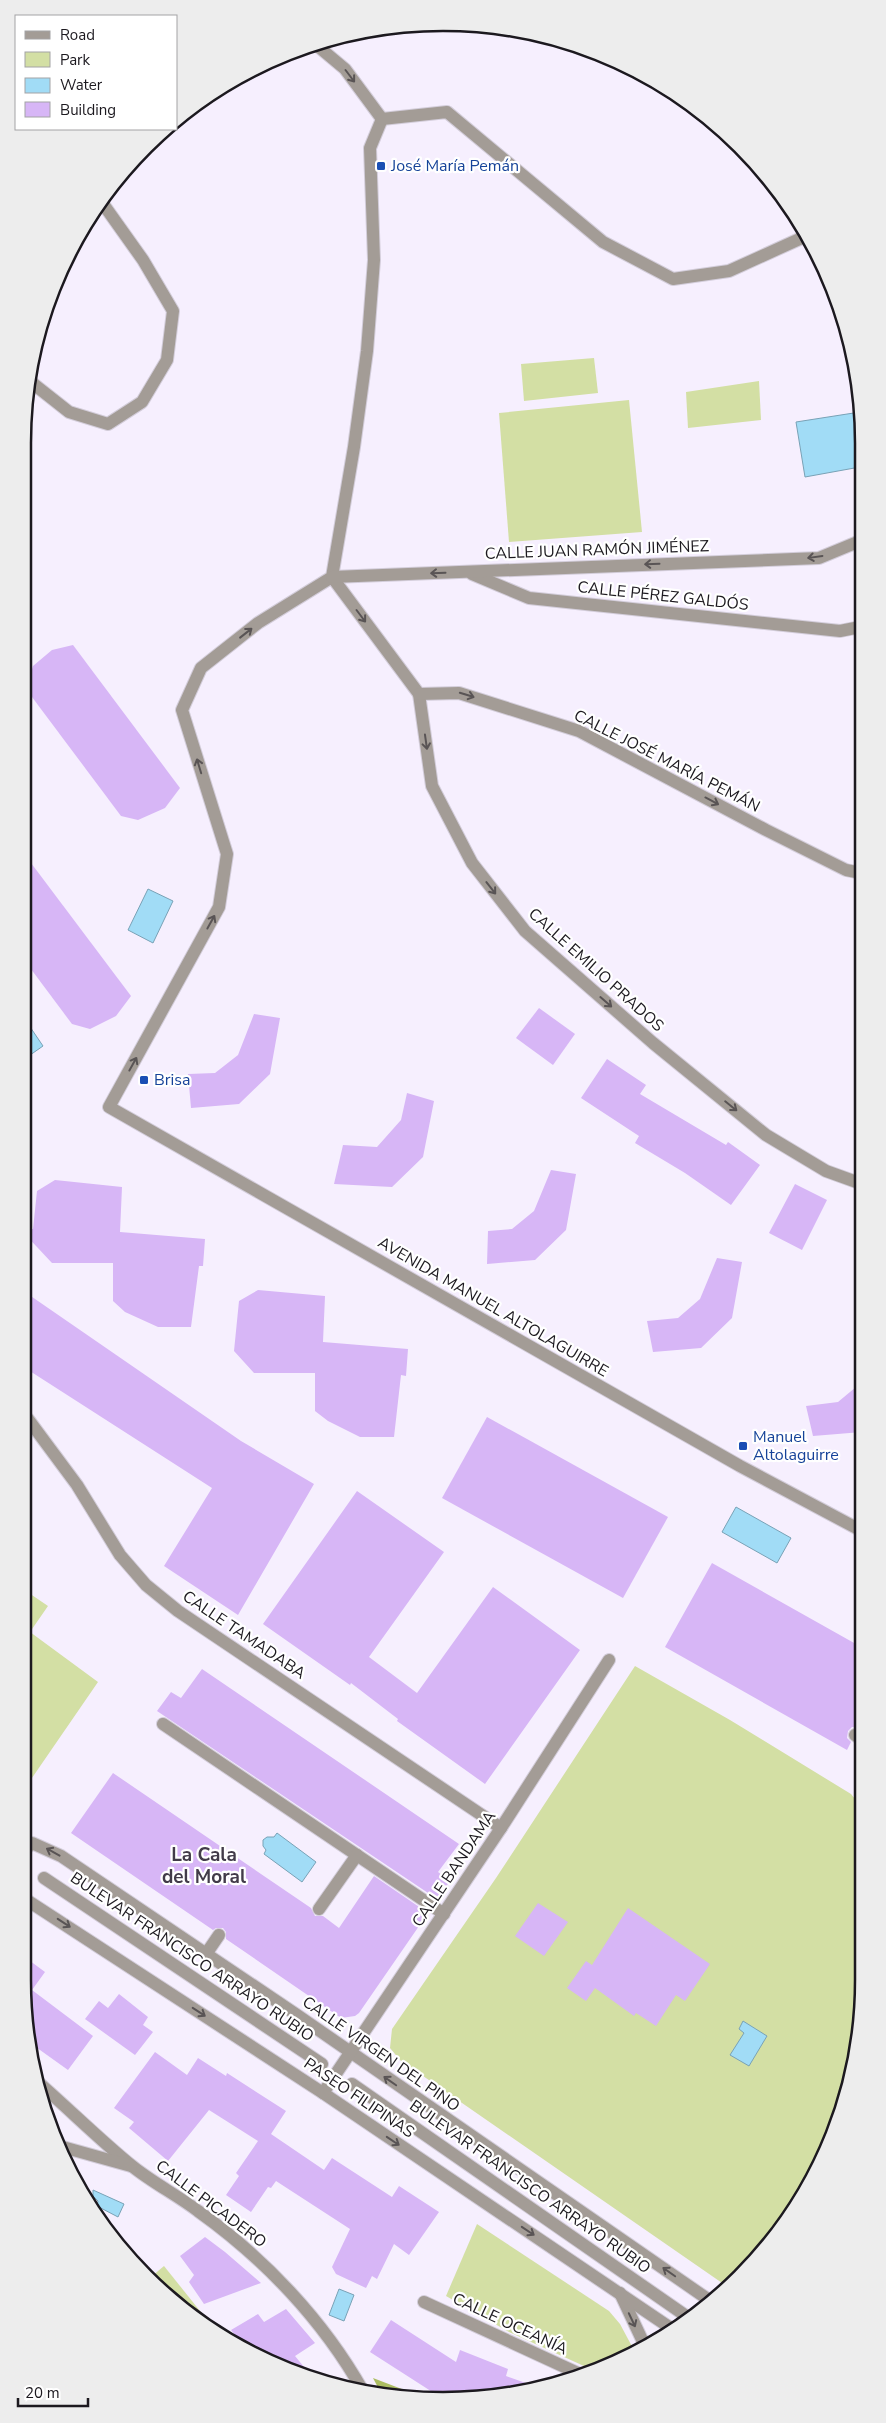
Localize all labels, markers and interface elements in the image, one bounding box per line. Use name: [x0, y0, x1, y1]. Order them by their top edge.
legend: [15, 15, 178, 130]
text: Road: [60, 25, 95, 45]
text: Park: [60, 50, 90, 70]
one-way arrow: [345, 69, 355, 83]
text: Water: [60, 75, 103, 95]
text: Building: [60, 100, 116, 120]
place label: José María Pemán: [390, 155, 519, 177]
marker: José María Pemán: [375, 160, 387, 172]
street label: CALLE JUAN RAMÓN JIMÉNEZ: [485, 535, 710, 565]
one-way arrow: [807, 552, 823, 562]
one-way arrow: [645, 560, 661, 569]
one-way arrow: [430, 568, 446, 577]
street label: CALLE PÉREZ GALDÓS: [576, 576, 750, 616]
one-way arrow: [356, 609, 366, 623]
one-way arrow: [239, 627, 252, 638]
one-way arrow: [459, 691, 475, 701]
street label: CALLE JOSÉ MARÍA PEMÁN: [570, 704, 764, 818]
one-way arrow: [421, 734, 431, 750]
one-way arrow: [194, 758, 204, 774]
one-way arrow: [704, 796, 719, 806]
one-way arrow: [486, 881, 497, 894]
street label: CALLE EMILIO PRADOS: [523, 903, 669, 1037]
one-way arrow: [207, 915, 217, 930]
one-way arrow: [600, 996, 613, 1008]
one-way arrow: [128, 1057, 138, 1072]
place label: Brisa: [154, 1069, 190, 1091]
marker: Brisa: [138, 1074, 150, 1086]
one-way arrow: [724, 1101, 737, 1112]
street label: AVENIDA MANUEL ALTOLAGUIRRE: [374, 1232, 612, 1382]
place label: Manuel Altolaguirre: [753, 1426, 839, 1466]
marker: Manuel Altolaguirre: [737, 1440, 749, 1452]
street label: CALLE TAMADABA: [178, 1586, 310, 1685]
street label: CALLE BANDAMA: [407, 1806, 501, 1931]
district label: La Cala del Moral: [162, 1842, 246, 1890]
one-way arrow: [46, 1847, 61, 1857]
street label: BULEVAR FRANCISCO ARRAYO RUBIO: [66, 1867, 318, 2047]
one-way arrow: [56, 1918, 70, 1928]
street label: CALLE VIRGEN DEL PINO: [298, 1991, 464, 2117]
one-way arrow: [192, 2008, 206, 2018]
street label: PASEO FILIPINAS: [299, 2053, 419, 2143]
one-way arrow: [384, 2076, 398, 2086]
street label: BULEVAR FRANCISCO ARRAYO RUBIO: [405, 2095, 655, 2279]
one-way arrow: [386, 2136, 400, 2146]
street label: CALLE PICADERO: [151, 2155, 271, 2253]
one-way arrow: [521, 2226, 535, 2237]
one-way arrow: [662, 2267, 676, 2277]
street label: CALLE OCEANÍA: [449, 2288, 571, 2360]
one-way arrow: [628, 2312, 638, 2327]
scale bar: [18, 2376, 88, 2408]
text: 20 m: [25, 2383, 60, 2403]

